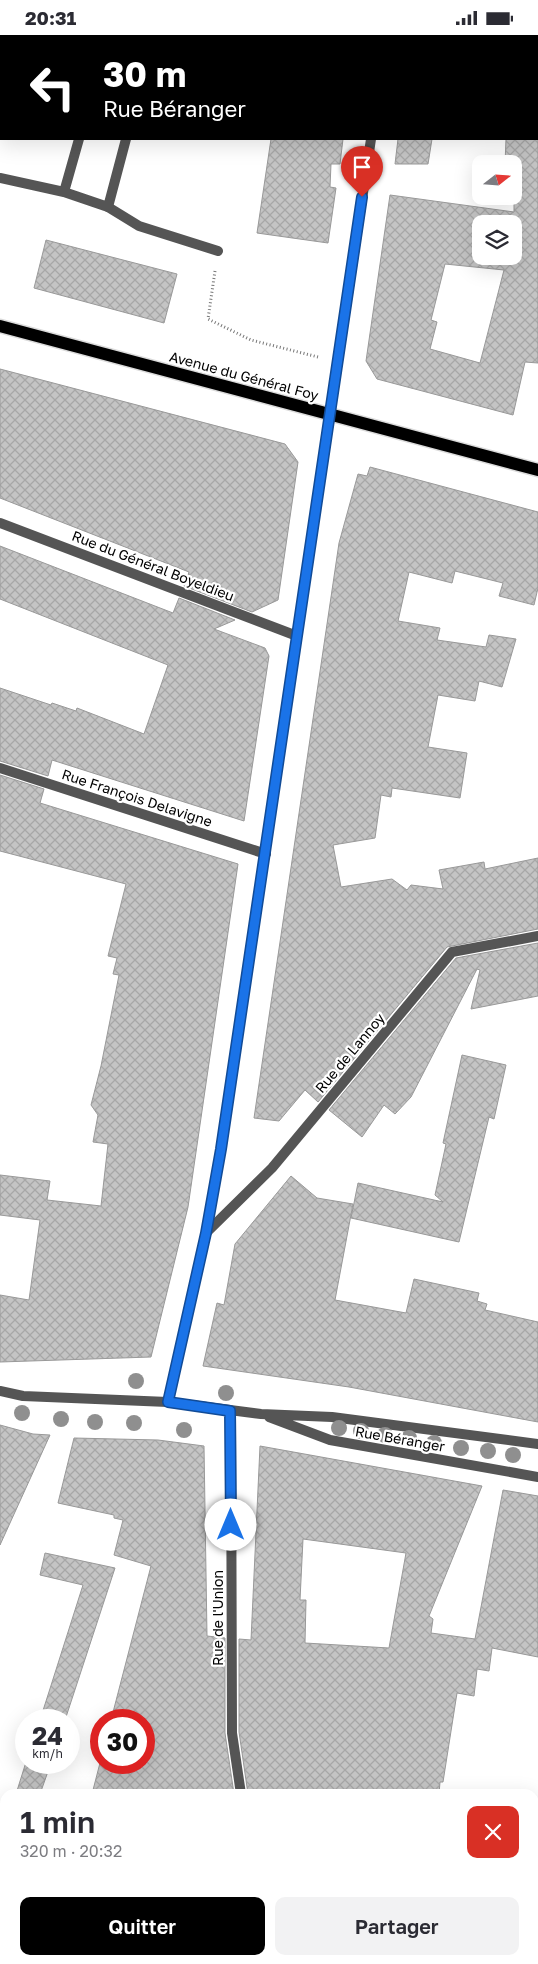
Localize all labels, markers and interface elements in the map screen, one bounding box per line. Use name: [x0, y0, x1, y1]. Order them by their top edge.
text: 20:31: [25, 6, 76, 29]
text: 30 m: [103, 53, 186, 95]
icon: left: [20, 55, 85, 120]
text: Rue Béranger: [103, 95, 246, 122]
pin: [341, 146, 383, 197]
icon: arrive: [348, 153, 376, 181]
north arrow: [472, 155, 522, 205]
map controls: [472, 155, 522, 265]
button: layers: [472, 215, 522, 265]
street label: Avenue du Général Foy: [168, 347, 321, 404]
street label: Rue du Général Boyeldieu: [70, 527, 237, 604]
street label: Rue François Delavigne: [60, 765, 215, 830]
street label: Rue de Lannoy: [311, 1009, 388, 1096]
street label: Rue Béranger: [354, 1422, 447, 1455]
position arrow: [204, 1498, 256, 1550]
street label: Rue de l'Union: [209, 1570, 226, 1666]
speed limit sign: 30: [90, 1709, 155, 1774]
text: 24: [32, 1720, 63, 1751]
text: km/h: [32, 1746, 63, 1761]
text: 1 min: [20, 1804, 95, 1840]
button: close: [467, 1806, 519, 1858]
text: 320 m · 20:32: [20, 1841, 122, 1861]
button: Quitter: [20, 1897, 265, 1955]
button: Partager: [275, 1897, 519, 1955]

